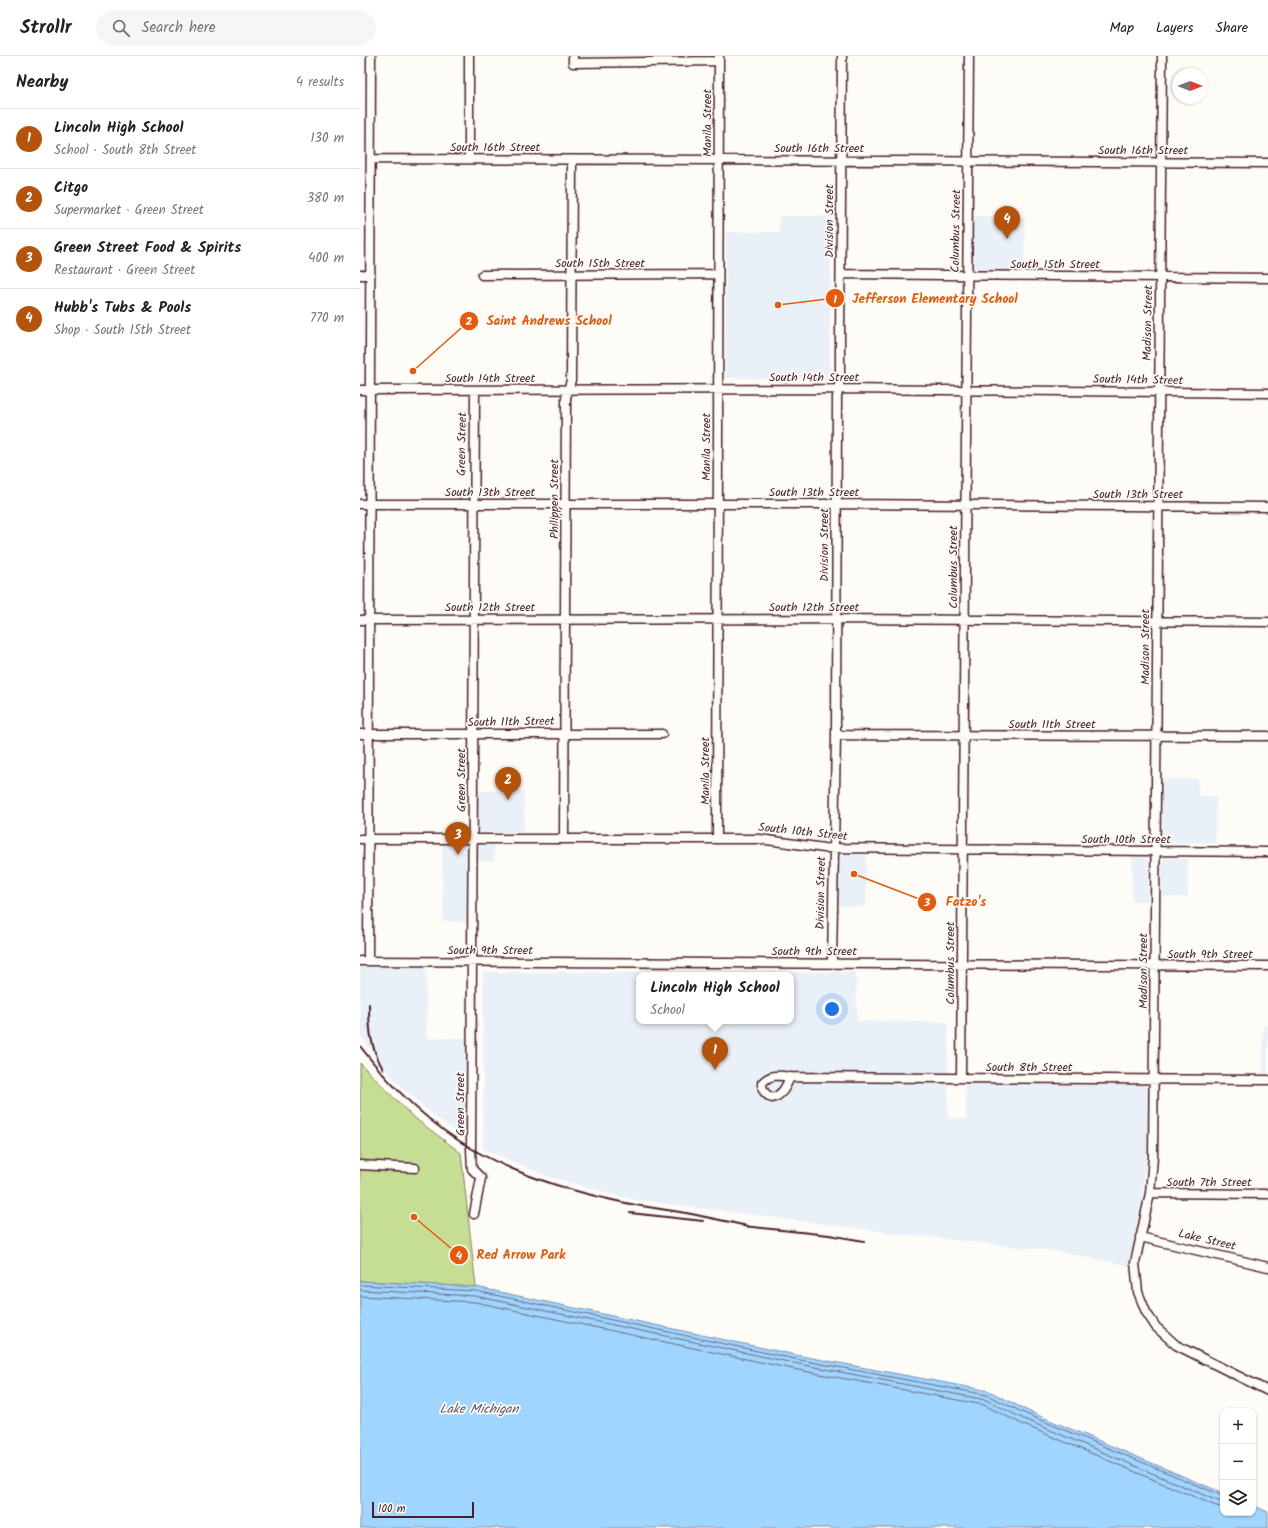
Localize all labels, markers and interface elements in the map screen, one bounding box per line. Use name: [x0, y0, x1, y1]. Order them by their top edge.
search box: [96, 10, 376, 46]
text: Strollr: [20, 13, 72, 43]
text: Search here: [142, 16, 216, 40]
icon: search: [110, 17, 132, 39]
text: Map: [1110, 17, 1134, 39]
text: Layers: [1156, 17, 1194, 39]
text: Share: [1216, 17, 1248, 39]
north arrow: [1172, 68, 1208, 104]
text: Nearby: [16, 69, 68, 96]
text: 4 results: [296, 72, 344, 93]
street label: Manila Street: [698, 89, 717, 157]
text: Lincoln High School: [54, 116, 183, 140]
text: 1: [27, 128, 31, 149]
text: 130 m: [310, 128, 344, 149]
street label: South 16th Street: [450, 138, 540, 157]
street label: South 16th Street: [774, 139, 864, 158]
text: School · South 8th Street: [54, 140, 196, 161]
street label: South 16th Street: [1098, 141, 1188, 160]
text: Citgo: [54, 176, 88, 200]
street label: Division Street: [820, 184, 839, 258]
text: 2: [25, 188, 33, 209]
text: 380 m: [307, 188, 344, 209]
street label: Columbus Street: [946, 189, 966, 273]
text: Supermarket · Green Street: [54, 200, 204, 221]
pin: 4: [994, 206, 1020, 239]
text: Green Street Food & Spirits: [54, 236, 241, 260]
text: 3: [25, 248, 33, 269]
text: 400 m: [308, 248, 344, 269]
street label: South 15th Street: [555, 254, 645, 273]
street label: South 15th Street: [1010, 255, 1100, 274]
text: Restaurant · Green Street: [54, 260, 195, 281]
street label: Madison Street: [1138, 284, 1158, 361]
callout: Jefferson Elementary School: [825, 286, 1026, 311]
text: Jefferson Elementary School: [852, 289, 1018, 310]
text: 1: [833, 290, 837, 309]
text: Hubb's Tubs & Pools: [54, 296, 191, 320]
text: 4: [25, 308, 33, 329]
text: 770 m: [310, 308, 344, 329]
callout: Saint Andrews School: [459, 308, 620, 333]
text: Saint Andrews School: [486, 311, 612, 332]
text: 2: [466, 312, 473, 331]
text: Shop · South 15th Street: [54, 320, 191, 341]
street label: South 14th Street: [769, 368, 859, 387]
street label: South 14th Street: [445, 369, 535, 388]
street label: South 14th Street: [1093, 370, 1184, 390]
street label: Green Street: [452, 412, 472, 476]
street label: Manila Street: [697, 413, 716, 481]
street label: Philippen Street: [545, 459, 564, 539]
street label: South 13th Street: [445, 483, 536, 502]
street label: South 13th Street: [769, 483, 860, 502]
street label: South 13th Street: [1093, 485, 1184, 504]
street label: Division Street: [815, 508, 834, 582]
street label: Columbus Street: [944, 525, 963, 609]
street label: South 12th Street: [445, 598, 536, 617]
street label: South 12th Street: [769, 598, 860, 617]
street label: Madison Street: [1136, 609, 1155, 685]
street label: South 11th Street: [467, 712, 555, 732]
street label: South 11th Street: [1008, 715, 1096, 734]
street label: Manila Street: [696, 737, 715, 805]
street label: Green Street: [452, 748, 471, 812]
pin: 2: [495, 767, 521, 800]
street label: South 10th Street: [757, 818, 849, 846]
pin: 3: [445, 822, 471, 855]
street label: South 10th Street: [1081, 830, 1171, 849]
street label: Division Street: [811, 856, 831, 930]
callout: Fatzo's: [917, 889, 994, 914]
text: Fatzo's: [946, 892, 986, 913]
text: 3: [923, 893, 931, 912]
street label: Columbus Street: [941, 921, 960, 1005]
street label: Madison Street: [1134, 933, 1153, 1009]
street label: South 9th Street: [447, 941, 533, 960]
street label: South 9th Street: [771, 942, 857, 961]
street label: South 9th Street: [1167, 945, 1253, 964]
popup: [636, 972, 794, 1024]
text: Lincoln High School: [650, 976, 780, 1000]
your location: [822, 999, 842, 1019]
text: School: [650, 1000, 685, 1021]
pin: 1: [702, 1037, 728, 1070]
street label: South 8th Street: [985, 1058, 1073, 1077]
street label: Green Street: [451, 1072, 470, 1136]
street label: South 7th Street: [1166, 1173, 1252, 1192]
street label: Lake Street: [1176, 1224, 1238, 1256]
callout: Red Arrow Park: [449, 1242, 574, 1267]
text: Red Arrow Park: [477, 1245, 566, 1266]
text: 4: [456, 1246, 463, 1265]
water label: Lake Michigan: [440, 1399, 519, 1420]
map controls: [1220, 1408, 1256, 1516]
button: +: [1220, 1408, 1256, 1444]
button: −: [1220, 1444, 1256, 1480]
button: layers: [1220, 1480, 1256, 1516]
scale bar: [372, 1500, 474, 1519]
text: 100 m: [378, 1500, 406, 1518]

